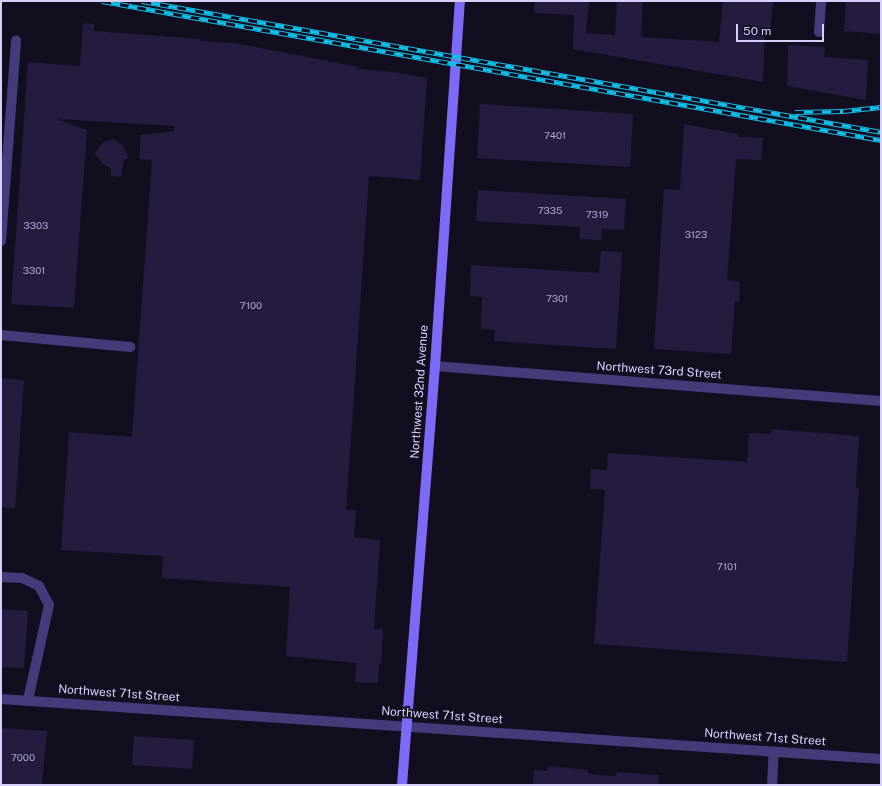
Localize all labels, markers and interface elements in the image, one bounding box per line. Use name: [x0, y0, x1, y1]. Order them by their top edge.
scale bar: [738, 16, 826, 42]
text: 50 m: [743, 24, 771, 38]
house number: 7401: [544, 130, 566, 142]
house number: 7335: [538, 205, 562, 217]
house number: 7319: [586, 209, 608, 221]
house number: 3303: [24, 220, 48, 232]
house number: 3123: [685, 229, 707, 241]
house number: 3301: [23, 265, 45, 277]
house number: 7301: [546, 293, 568, 305]
house number: 7100: [240, 300, 262, 312]
street label: Northwest 32nd Avenue: [408, 325, 432, 459]
street label: Northwest 73rd Street: [596, 359, 722, 383]
house number: 7101: [717, 561, 737, 573]
street label: Northwest 71st Street: [58, 683, 180, 705]
street label: Northwest 71st Street: [381, 705, 503, 727]
street label: Northwest 71st Street: [704, 727, 826, 749]
house number: 7000: [11, 752, 35, 764]

